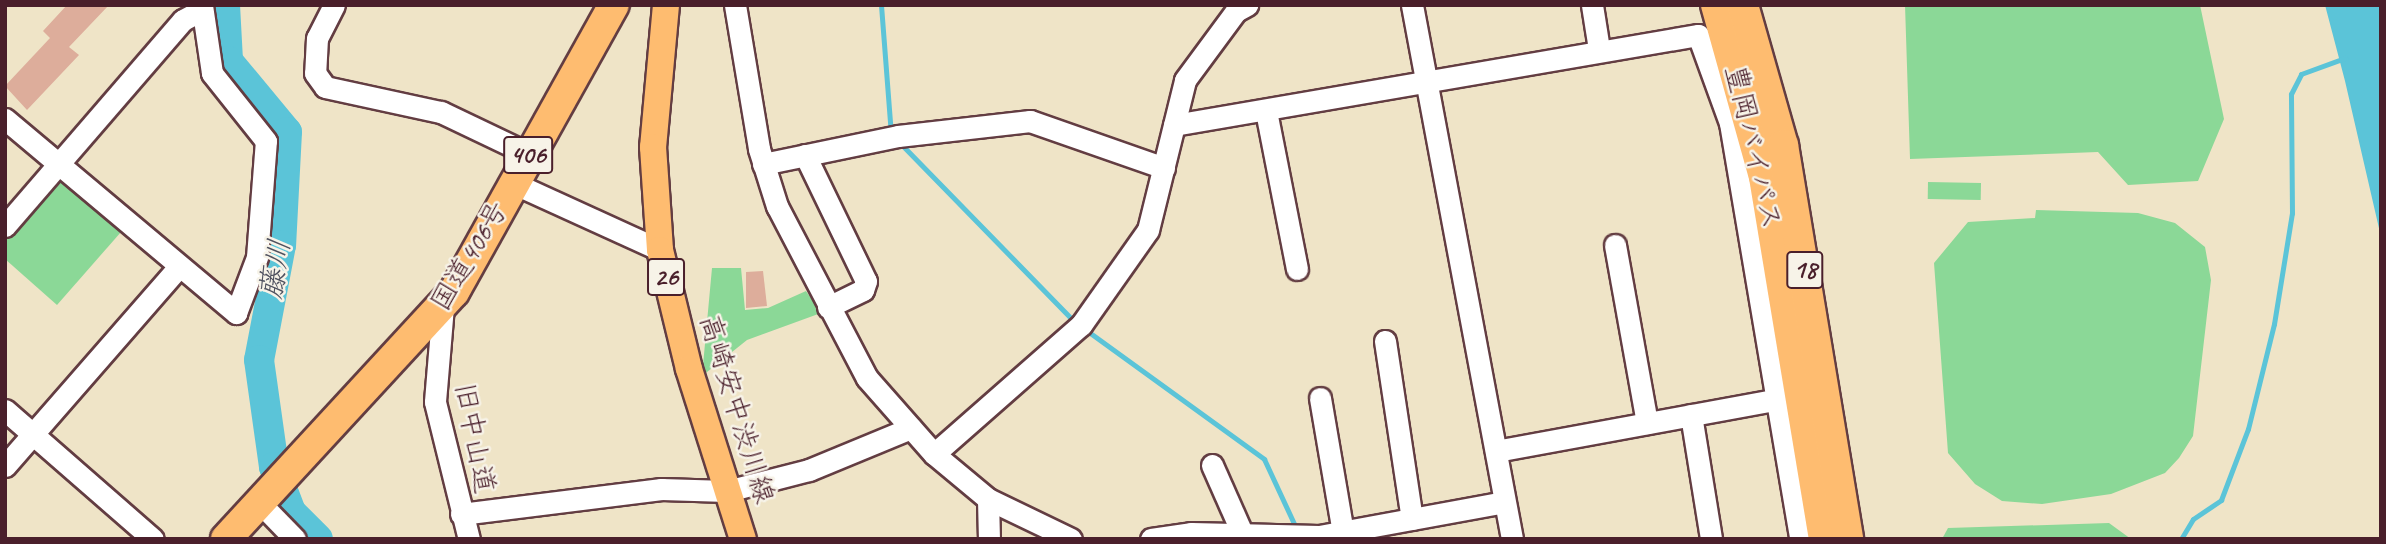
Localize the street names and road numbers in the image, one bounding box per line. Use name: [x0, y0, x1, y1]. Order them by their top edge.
street label: 豊岡バイパス: [1719, 61, 1789, 233]
road number: 406: [502, 132, 554, 178]
street label: 国道406号: [423, 195, 515, 317]
road number: 18: [1786, 247, 1824, 292]
road number: 26: [647, 254, 685, 300]
street label: 高崎安中渋川線: [692, 310, 782, 508]
street label: 旧中山道: [448, 380, 502, 496]

